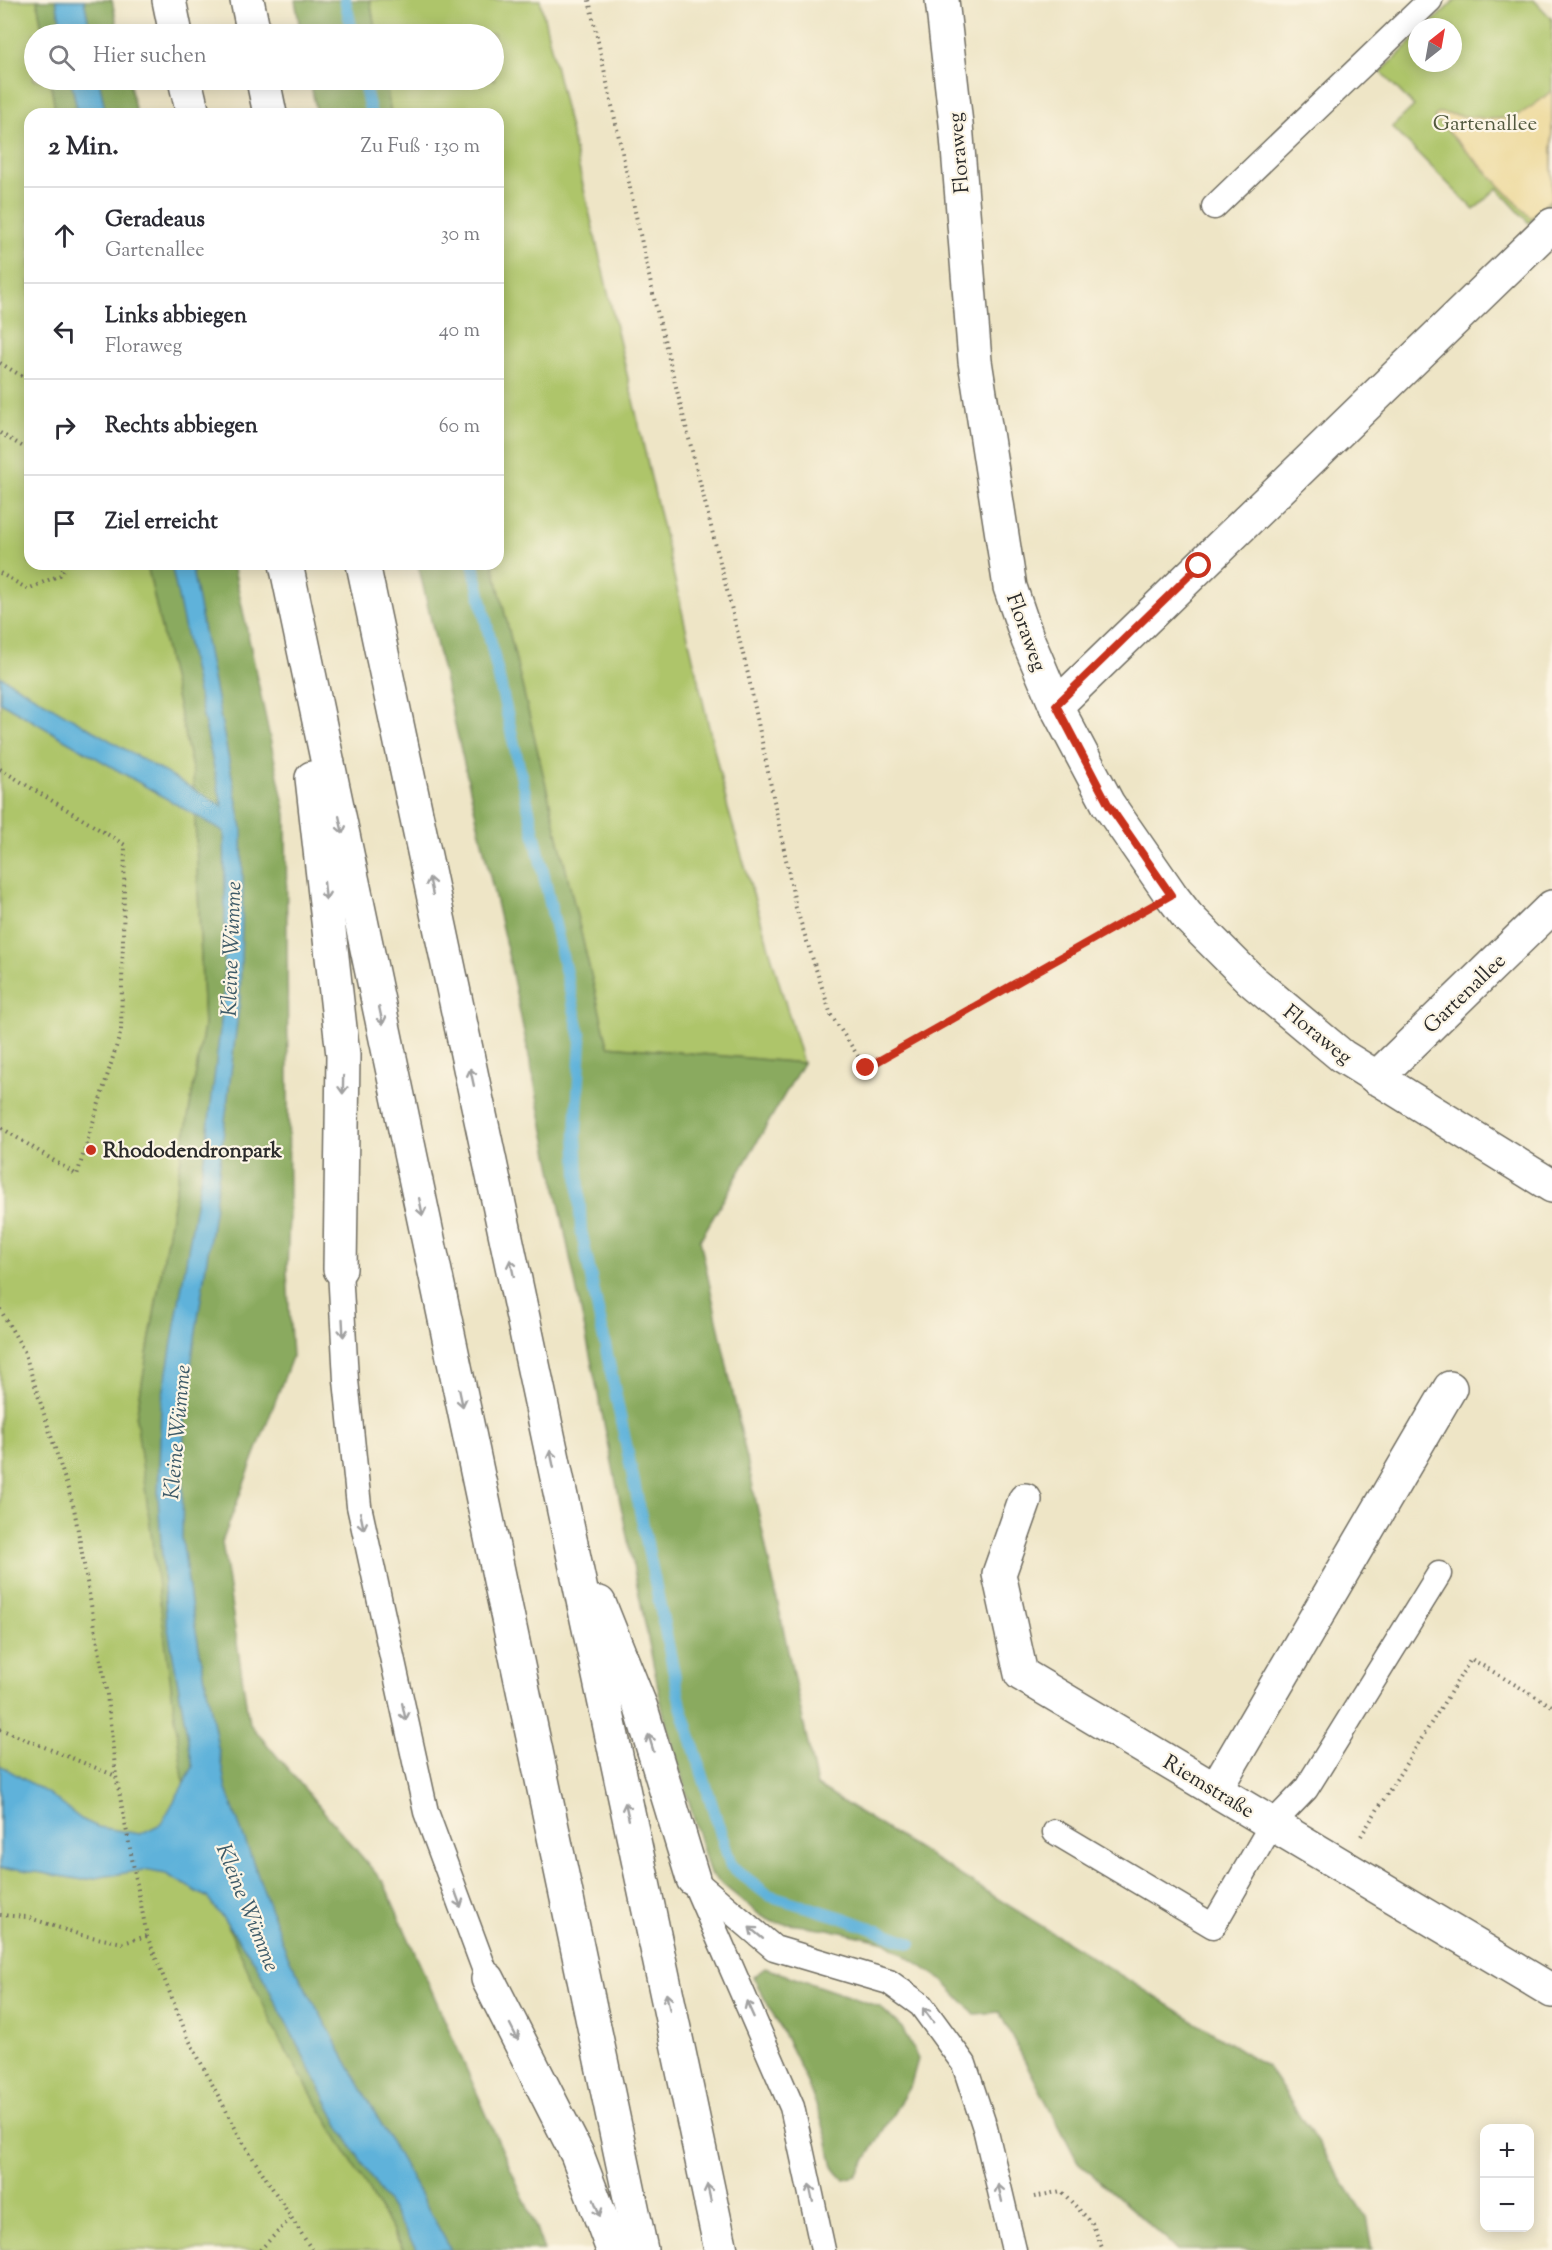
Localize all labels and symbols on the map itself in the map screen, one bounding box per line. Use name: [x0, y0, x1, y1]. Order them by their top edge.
north arrow: [1408, 18, 1462, 72]
park label: Gartenallee: [1433, 110, 1537, 140]
street label: Floraweg: [942, 111, 978, 195]
route start: [1185, 552, 1211, 578]
street label: Floraweg: [997, 589, 1053, 676]
one-way arrow: [336, 815, 347, 834]
one-way arrow: [425, 877, 436, 896]
water label: Kleine Wümme: [215, 881, 251, 1017]
one-way arrow: [320, 881, 331, 901]
street label: Gartenallee: [1417, 947, 1513, 1042]
street label: Floraweg: [1276, 998, 1358, 1073]
one-way arrow: [376, 1006, 387, 1025]
route end: [852, 1054, 878, 1080]
one-way arrow: [465, 1068, 477, 1087]
one-way arrow: [337, 1075, 348, 1095]
place label: Rhododendronpark: [103, 1137, 282, 1167]
marker: Rhododendronpark: [84, 1143, 98, 1157]
one-way arrow: [416, 1196, 427, 1216]
one-way arrow: [506, 1259, 517, 1278]
one-way arrow: [338, 1317, 349, 1337]
water label: Kleine Wümme: [157, 1363, 201, 1501]
one-way arrow: [456, 1388, 468, 1407]
one-way arrow: [546, 1449, 557, 1469]
one-way arrow: [357, 1511, 368, 1531]
one-way arrow: [399, 1702, 411, 1721]
one-way arrow: [645, 1734, 656, 1753]
street label: Riemstraße: [1157, 1749, 1259, 1827]
one-way arrow: [621, 1802, 633, 1821]
water label: Kleine Wümme: [206, 1839, 286, 1977]
one-way arrow: [454, 1889, 465, 1908]
one-way arrow: [749, 1926, 764, 1940]
one-way arrow: [662, 1993, 673, 2012]
one-way arrow: [743, 2000, 755, 2018]
one-way arrow: [922, 2007, 935, 2023]
one-way arrow: [508, 2023, 520, 2041]
one-way arrow: [703, 2184, 714, 2203]
one-way arrow: [805, 2184, 816, 2203]
one-way arrow: [994, 2184, 1006, 2203]
one-way arrow: [593, 2198, 604, 2217]

